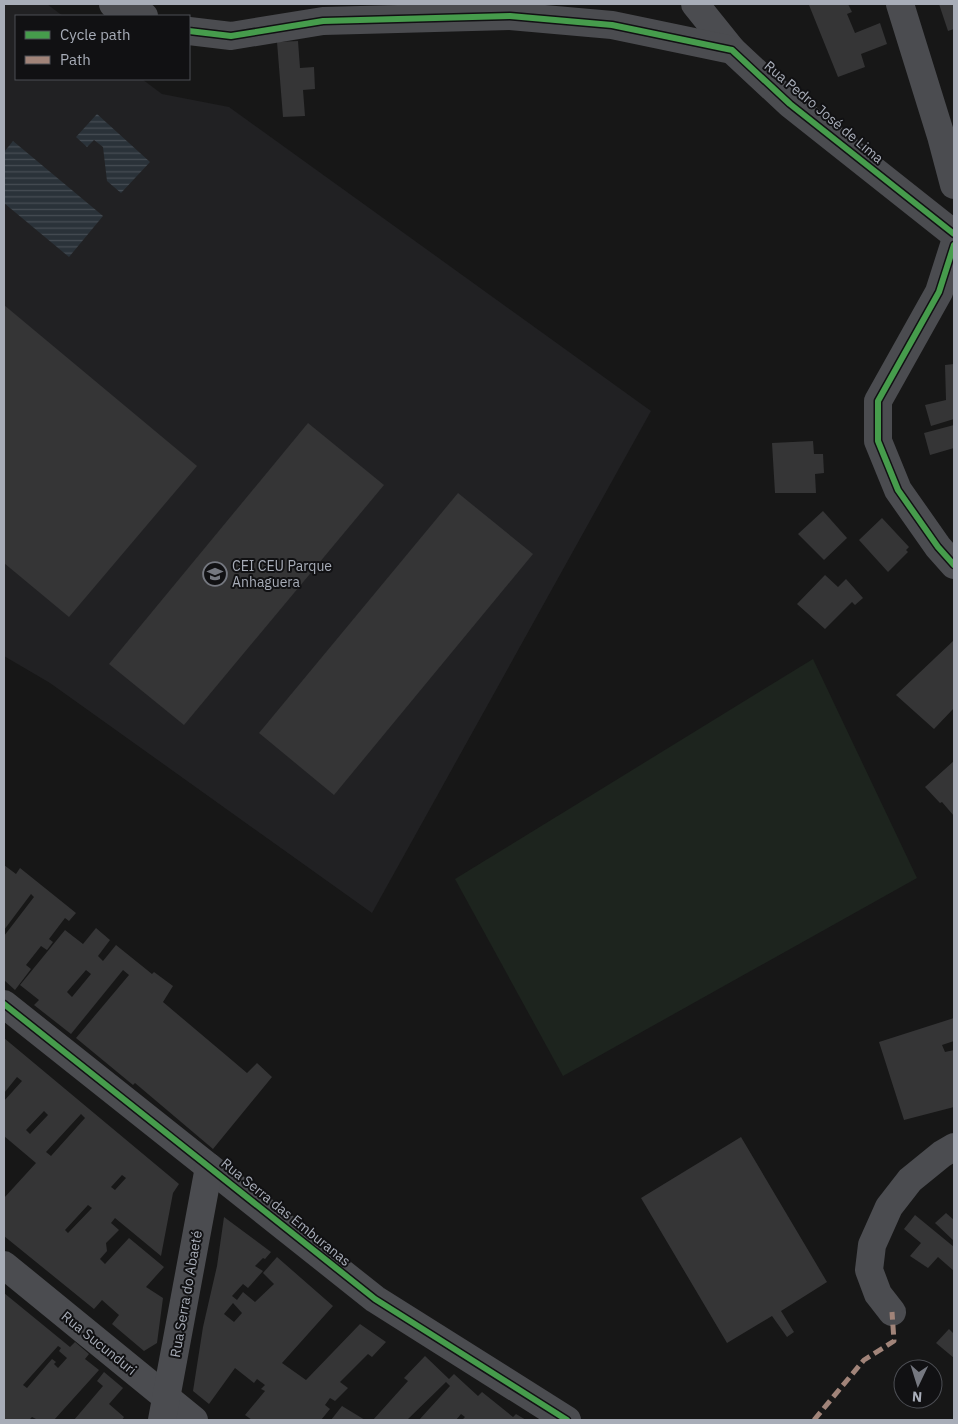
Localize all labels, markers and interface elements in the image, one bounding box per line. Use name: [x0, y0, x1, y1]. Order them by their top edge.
legend: [15, 15, 190, 80]
text: Cycle path: [60, 25, 131, 44]
text: Path: [60, 50, 91, 69]
street label: Rua Pedro José de Lima: [761, 57, 888, 167]
place label: CEI CEU Parque Anhaguera: [232, 557, 332, 591]
school or university icon: CEI CEU Parque Anhaguera: [202, 561, 228, 587]
street label: Rua Serra das Emburanas: [218, 1154, 355, 1270]
street label: Rua Serra do Abaeté: [166, 1229, 206, 1359]
street label: Rua Sucunduri: [58, 1307, 140, 1379]
north arrow: [893, 1359, 943, 1409]
text: N: [911, 1388, 923, 1406]

